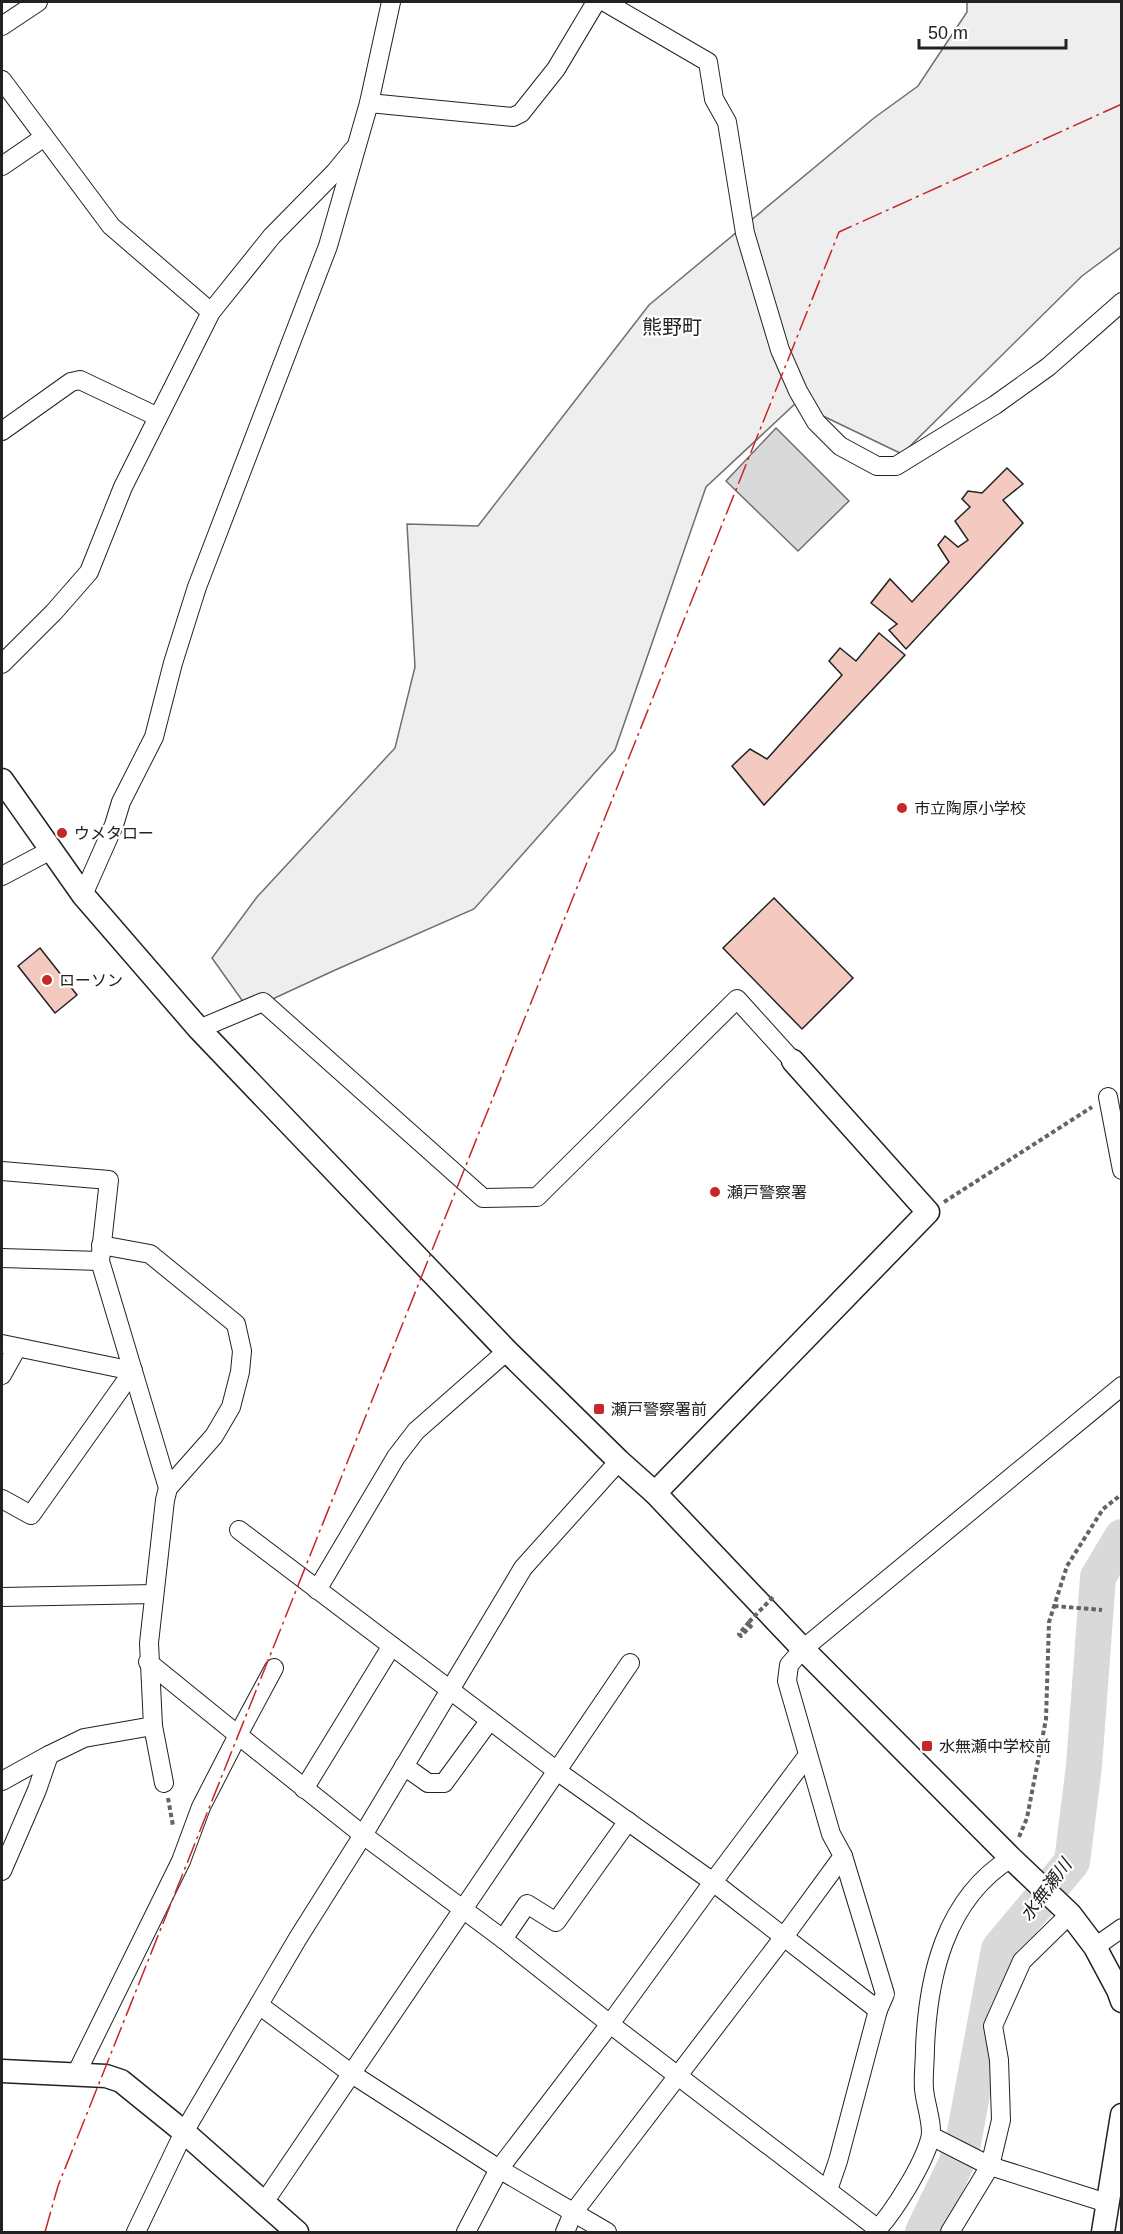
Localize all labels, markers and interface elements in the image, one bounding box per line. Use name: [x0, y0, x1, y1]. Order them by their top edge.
scale bar: [919, 12, 1066, 50]
text: 50 m: [928, 23, 968, 43]
district label: 熊野町: [642, 316, 702, 338]
place label: 市立陶原小学校: [914, 800, 1026, 817]
marker: 市立陶原小学校: [895, 801, 909, 815]
place label: ウメタロー: [74, 825, 154, 842]
marker: ウメタロー: [55, 826, 69, 840]
place label: ローソン: [59, 972, 123, 989]
marker: ローソン: [40, 973, 54, 987]
place label: 瀬戸警察署: [727, 1184, 807, 1201]
marker: 瀬戸警察署: [708, 1185, 722, 1199]
place label: 瀬戸警察署前: [611, 1401, 707, 1418]
marker: 瀬戸警察署前: [592, 1402, 606, 1416]
place label: 水無瀬中学校前: [939, 1738, 1051, 1755]
marker: 水無瀬中学校前: [920, 1739, 934, 1753]
water label: 水無瀬川: [1016, 1854, 1077, 1925]

